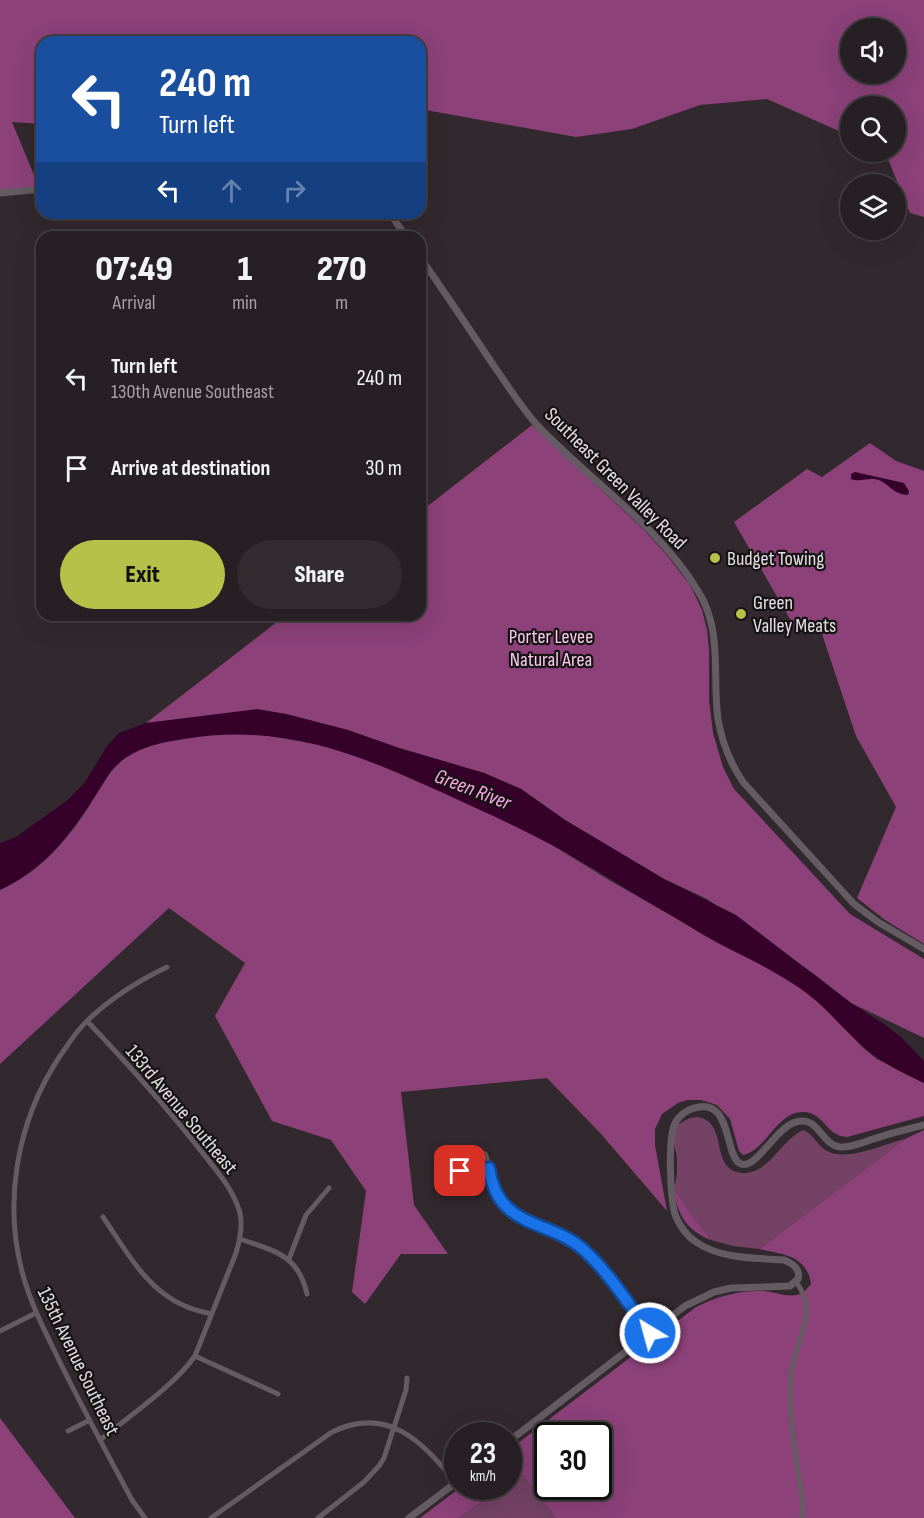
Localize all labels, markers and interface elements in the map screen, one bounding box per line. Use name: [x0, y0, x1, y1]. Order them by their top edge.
map controls: [840, 18, 906, 240]
button: sound: [840, 18, 906, 84]
text: 240 m: [159, 58, 251, 109]
icon: left: [60, 60, 138, 138]
button: search: [840, 96, 906, 162]
text: Turn left: [159, 109, 235, 141]
icon: left: [152, 174, 185, 207]
icon: ahead: [215, 174, 248, 207]
icon: right: [278, 174, 311, 207]
button: layers: [840, 174, 906, 240]
text: 07:49: [95, 248, 173, 291]
text: 1: [237, 248, 252, 291]
text: 270: [317, 248, 367, 291]
text: Arrival: [113, 291, 156, 315]
text: min: [232, 291, 257, 315]
text: m: [335, 291, 348, 315]
text: Turn left: [111, 353, 177, 380]
icon: left: [60, 362, 93, 395]
text: 240 m: [356, 365, 402, 392]
text: 130th Avenue Southeast: [111, 380, 274, 404]
street label: Southeast Green Valley Road: [539, 403, 691, 555]
icon: arrive: [60, 452, 93, 485]
text: Arrive at destination: [111, 455, 270, 482]
text: 30 m: [365, 455, 402, 482]
button: Exit: [60, 540, 225, 609]
button: Share: [237, 540, 402, 609]
place label: Budget Towing: [727, 547, 824, 571]
marker: Budget Towing: [708, 551, 722, 565]
place label: Green Valley Meats: [753, 591, 836, 638]
marker: Green Valley Meats: [734, 607, 748, 621]
park label: Porter Levee Natural Area: [509, 625, 593, 672]
water label: Green River: [431, 764, 515, 816]
street label: 133rd Avenue Southeast: [120, 1040, 242, 1179]
pin: [434, 1145, 485, 1196]
icon: arrive: [443, 1154, 476, 1187]
street label: 135th Avenue Southeast: [32, 1283, 124, 1440]
position arrow: [618, 1301, 682, 1365]
speed limit sign: 30: [534, 1422, 612, 1500]
text: 23: [470, 1436, 496, 1472]
text: km/h: [470, 1467, 496, 1486]

